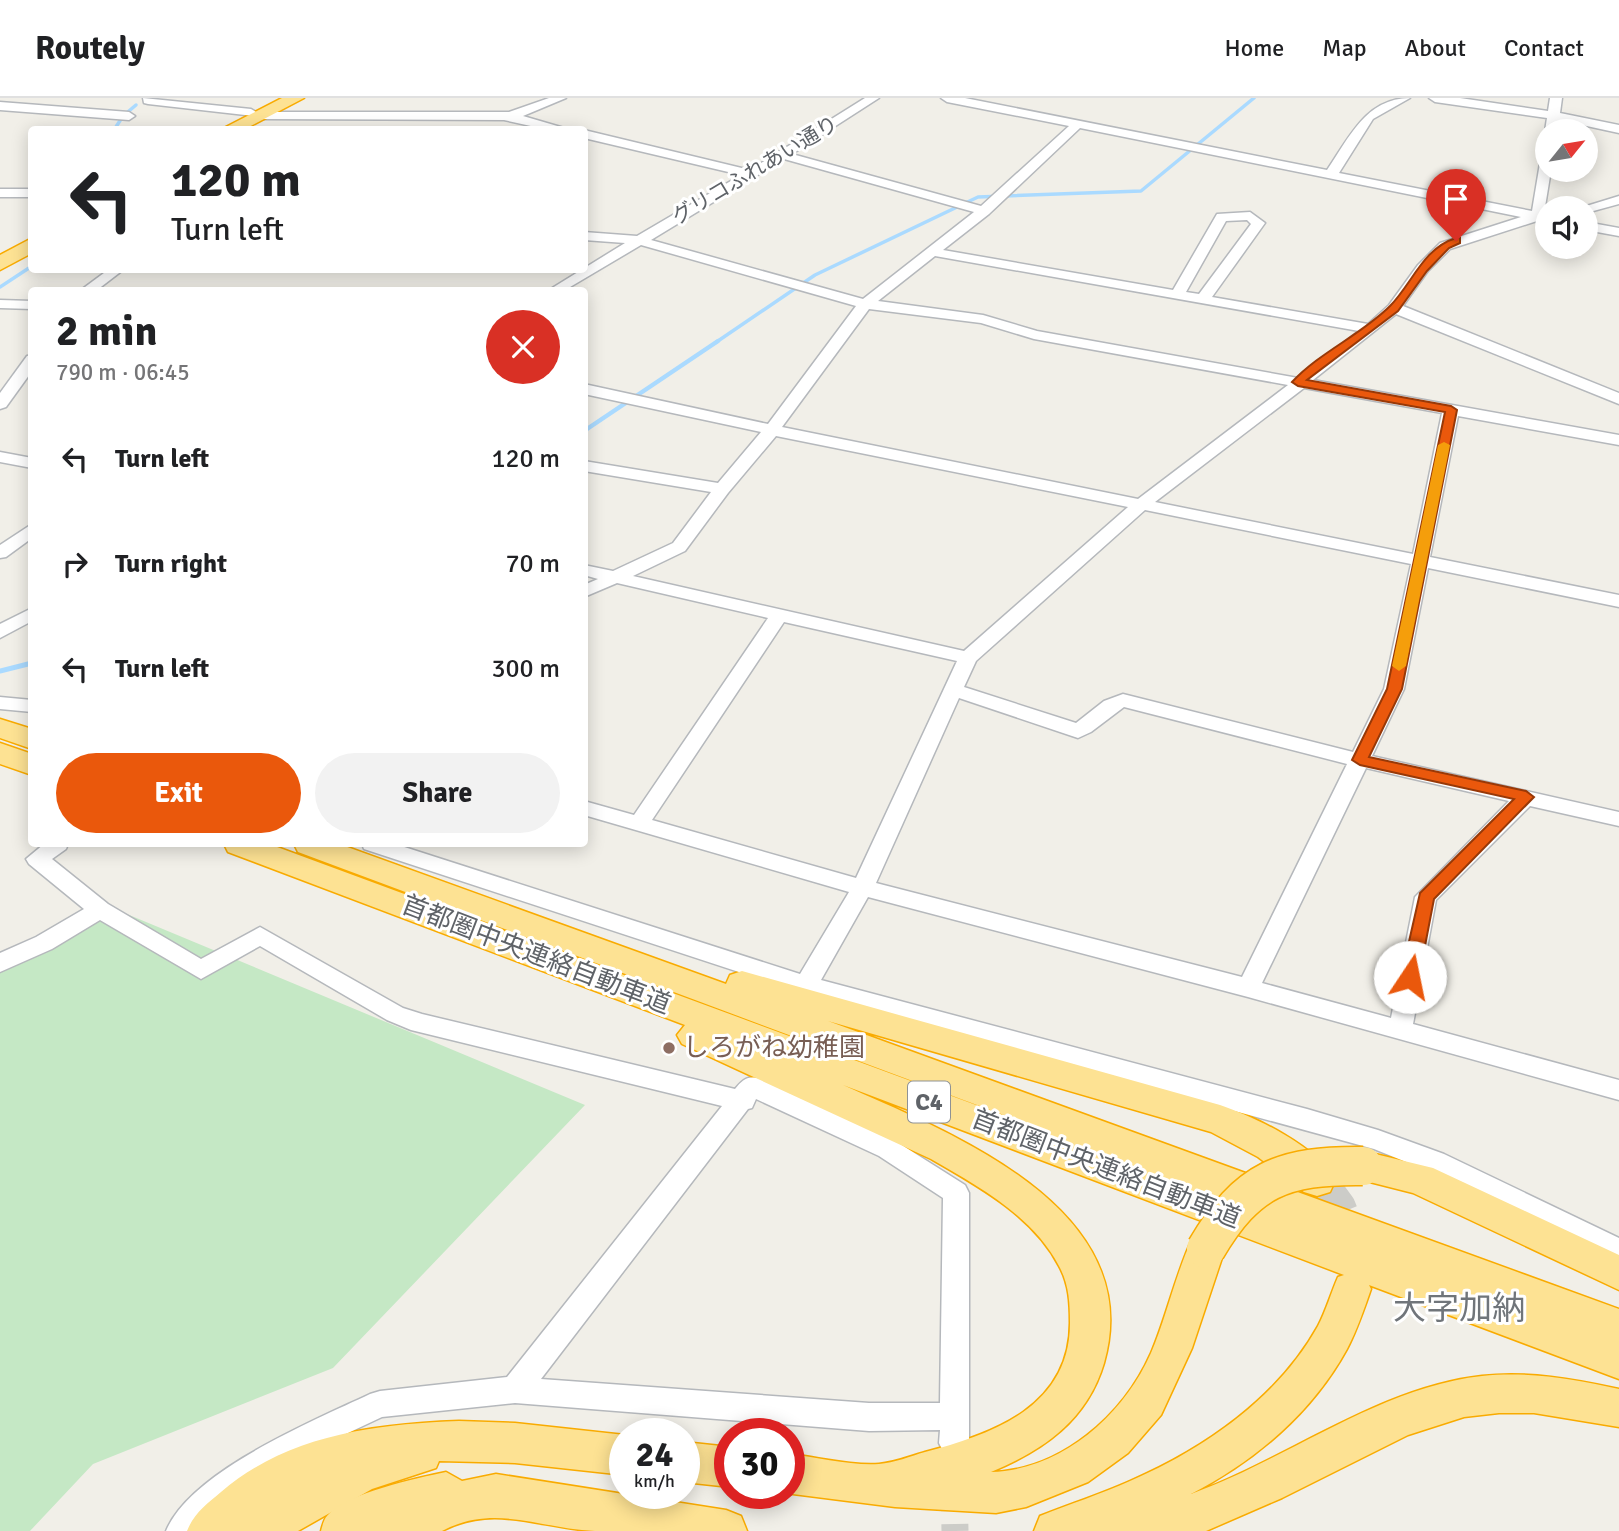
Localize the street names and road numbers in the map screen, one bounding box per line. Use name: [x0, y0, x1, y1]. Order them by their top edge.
street label: グリコふれあい通り: [667, 110, 843, 230]
street label: 首都圏中央連絡自動車道: [397, 889, 675, 1021]
road number: C4: [908, 1082, 950, 1122]
street label: 首都圏中央連絡自動車道: [967, 1103, 1245, 1235]

